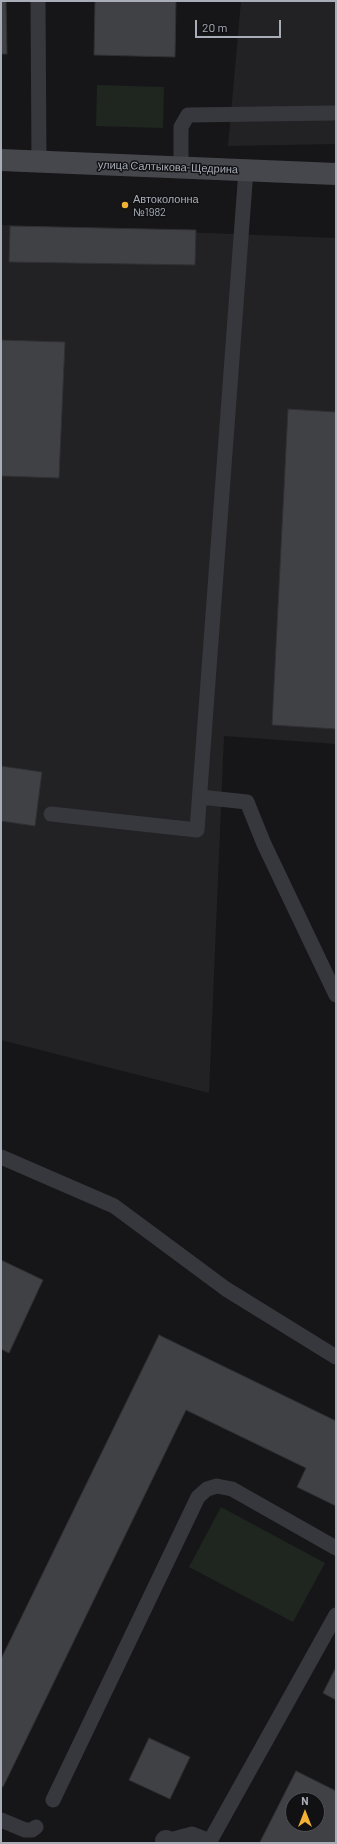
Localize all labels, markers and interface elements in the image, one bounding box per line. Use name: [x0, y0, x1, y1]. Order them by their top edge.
scale bar: [197, 12, 283, 38]
text: 20 m: [202, 20, 228, 34]
street label: улица Салтыкова-Щедрина: [98, 158, 238, 176]
place label: Автоколонна №1982: [133, 192, 199, 218]
marker: Автоколонна №1982: [120, 200, 130, 210]
north arrow: [285, 1792, 325, 1832]
text: N: [301, 1794, 309, 1807]

